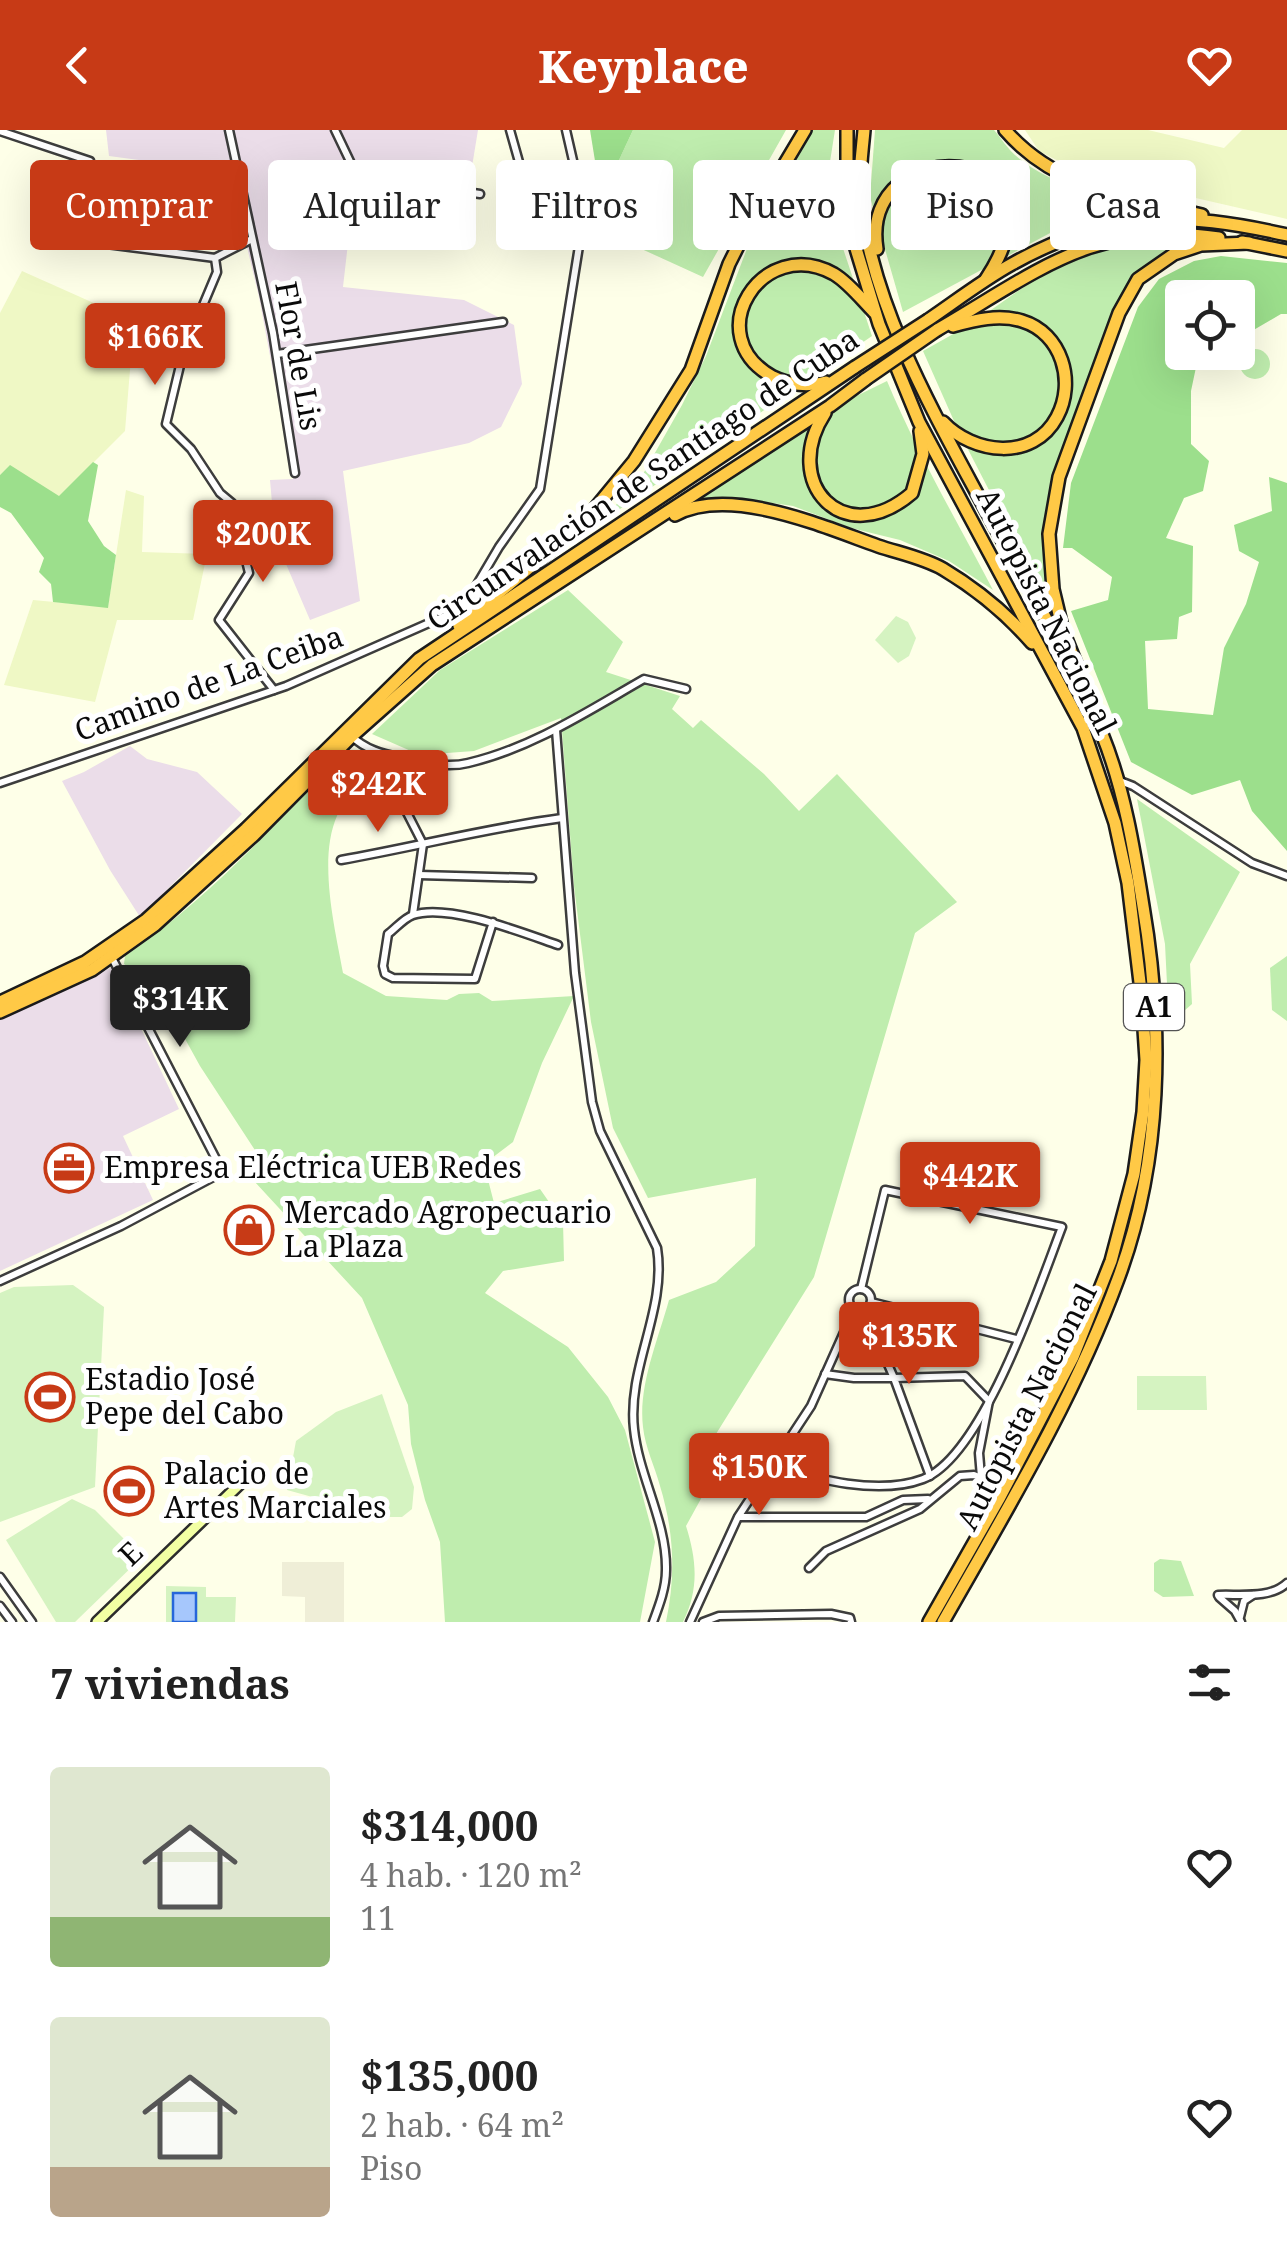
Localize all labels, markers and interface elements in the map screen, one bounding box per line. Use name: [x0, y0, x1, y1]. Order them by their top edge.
text: Keyplace: [538, 35, 749, 96]
icon: back: [50, 38, 105, 93]
icon: heart: [1182, 38, 1237, 93]
chip: Comprar: [30, 160, 248, 250]
chip: Alquilar: [268, 160, 476, 250]
chip: Filtros: [496, 160, 673, 250]
chip: Nuevo: [693, 160, 871, 250]
chip: Piso: [891, 160, 1030, 250]
chip: Casa: [1050, 160, 1196, 250]
street label: Flor de Lis: [266, 278, 333, 433]
map controls: [1165, 280, 1255, 370]
button: locate: [1165, 280, 1255, 370]
pin: $166K: [85, 303, 225, 388]
text: $166K: [107, 314, 203, 357]
street label: Circunvalación de Santiago de Cuba: [418, 318, 866, 639]
street label: Autopista Nacional: [967, 480, 1127, 740]
pin: $200K: [193, 500, 333, 585]
text: $200K: [215, 511, 311, 554]
street label: Camino de La Ceiba: [69, 615, 348, 750]
pin: $242K: [308, 750, 448, 835]
text: $242K: [330, 761, 426, 804]
pin: $314K: [110, 965, 250, 1050]
text: $314K: [132, 976, 228, 1019]
road number: A1: [1124, 984, 1184, 1030]
office icon: Empresa Eléctrica UEB Redes: [43, 1142, 95, 1194]
pin: $442K: [900, 1142, 1040, 1227]
place label: Empresa Eléctrica UEB Redes: [104, 1146, 522, 1187]
text: $442K: [922, 1153, 1018, 1196]
place label: Mercado Agropecuario La Plaza: [284, 1191, 612, 1266]
shop icon: Mercado Agropecuario La Plaza: [223, 1204, 275, 1256]
street label: Autopista Nacional: [946, 1276, 1106, 1536]
pin: $135K: [839, 1302, 979, 1387]
text: $135K: [861, 1313, 957, 1356]
place label: Estadio José Pepe del Cabo: [85, 1358, 284, 1433]
sports icon: Estadio José Pepe del Cabo: [24, 1371, 76, 1423]
pin: $150K: [689, 1433, 829, 1518]
text: $150K: [711, 1444, 807, 1487]
place label: Palacio de Artes Marciales: [164, 1452, 387, 1527]
sports icon: Palacio de Artes Marciales: [103, 1465, 155, 1517]
street label: E: [109, 1532, 151, 1574]
text: 7 viviendas: [50, 1654, 290, 1711]
icon: filters: [1182, 1655, 1237, 1710]
text: $314,000: [360, 1796, 538, 1853]
icon: home: [130, 1807, 250, 1927]
icon: heart: [1182, 1840, 1237, 1895]
text: 4 hab. · 120 m²: [360, 1853, 582, 1896]
text: 11: [360, 1896, 396, 1939]
text: $135,000: [360, 2046, 538, 2103]
icon: home: [130, 2057, 250, 2177]
icon: heart: [1182, 2090, 1237, 2145]
text: 2 hab. · 64 m²: [360, 2103, 564, 2146]
text: Piso: [360, 2146, 422, 2189]

